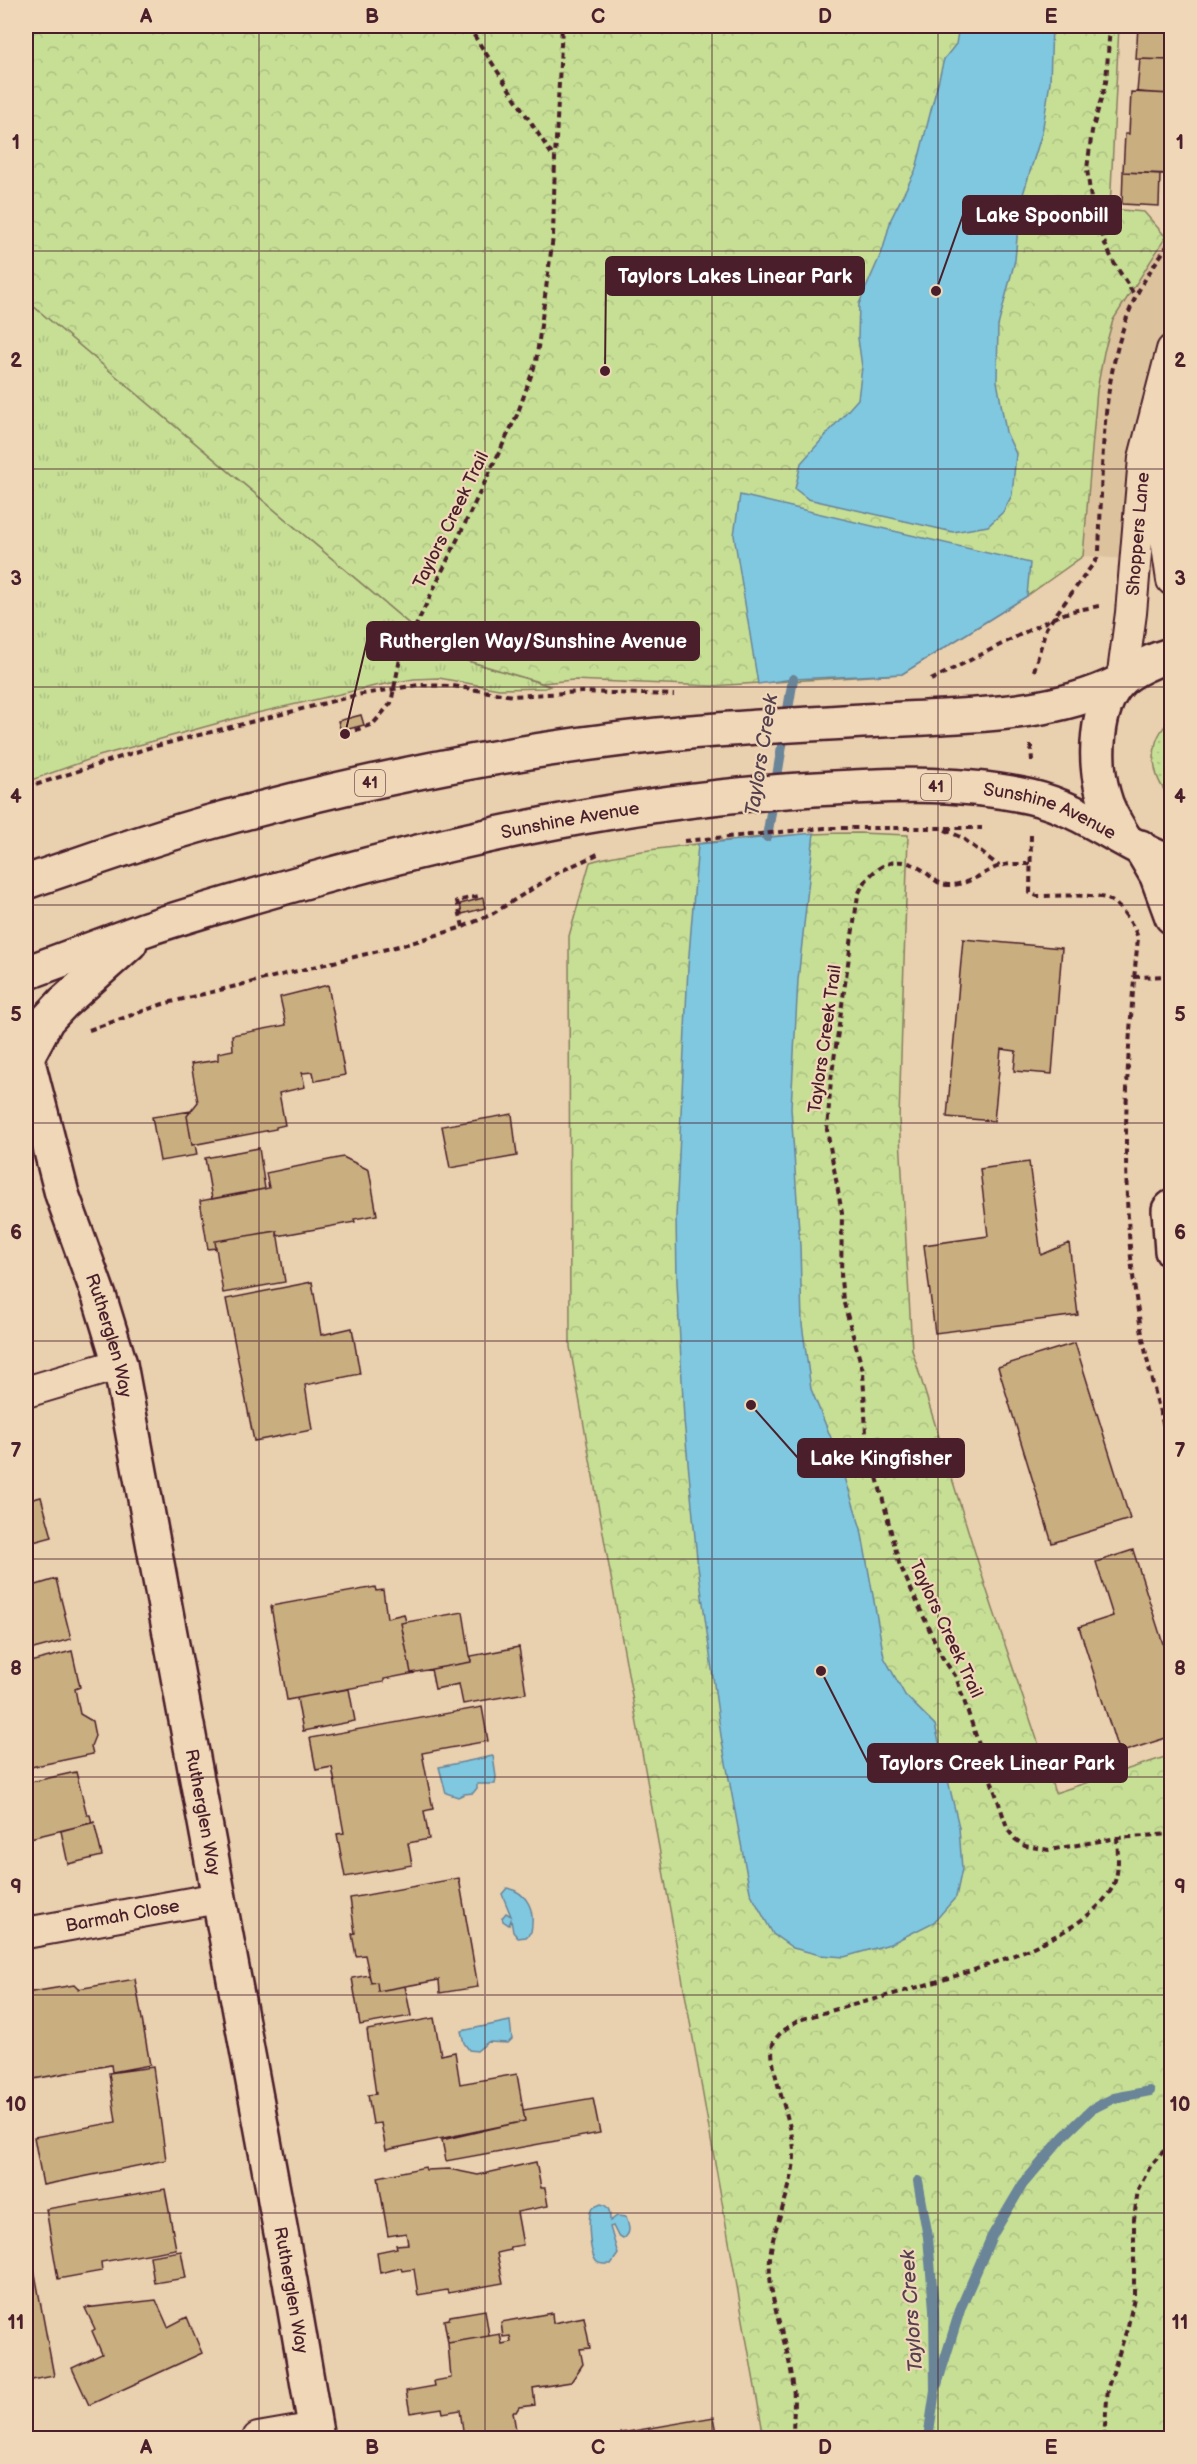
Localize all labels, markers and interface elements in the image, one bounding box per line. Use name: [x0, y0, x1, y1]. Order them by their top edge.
text: A: [139, 5, 153, 29]
text: B: [365, 5, 379, 29]
text: C: [591, 5, 605, 29]
text: D: [818, 5, 832, 29]
text: E: [1045, 5, 1058, 29]
text: 1: [12, 131, 20, 155]
text: 1: [1176, 131, 1184, 155]
callout: Lake Spoonbill: [963, 196, 1121, 234]
text: Lake Spoonbill: [975, 204, 1109, 228]
callout: Taylors Lakes Linear Park: [606, 257, 864, 295]
text: Taylors Lakes Linear Park: [618, 265, 853, 289]
text: 2: [10, 349, 22, 373]
text: 2: [1174, 349, 1186, 373]
street label: Taylors Creek Trail: [409, 448, 493, 592]
street label: Shoppers Lane: [1122, 471, 1153, 596]
text: 3: [10, 567, 22, 591]
text: 3: [1174, 567, 1186, 591]
callout: Rutherglen Way/Sunshine Avenue: [367, 622, 699, 660]
text: Rutherglen Way/Sunshine Avenue: [379, 630, 687, 654]
water label: Taylors Creek: [741, 691, 784, 817]
road number: 41: [355, 770, 385, 796]
road number: 41: [921, 774, 951, 800]
street label: Sunshine Avenue: [982, 779, 1120, 844]
text: 4: [10, 785, 22, 809]
text: 4: [1174, 785, 1186, 809]
street label: Sunshine Avenue: [499, 797, 641, 843]
street label: Taylors Creek Trail: [804, 964, 846, 1114]
text: 5: [10, 1003, 22, 1027]
text: 5: [1174, 1003, 1186, 1027]
text: 6: [10, 1221, 22, 1245]
text: 6: [1174, 1221, 1186, 1245]
street label: Rutherglen Way: [81, 1271, 137, 1400]
text: 7: [10, 1439, 22, 1463]
callout: Lake Kingfisher: [798, 1439, 964, 1477]
text: 7: [1174, 1439, 1186, 1463]
text: Lake Kingfisher: [810, 1447, 953, 1471]
street label: Taylors Creek Trail: [905, 1557, 987, 1701]
text: 8: [10, 1657, 22, 1681]
text: 8: [1174, 1657, 1186, 1681]
callout: Taylors Creek Linear Park: [868, 1744, 1127, 1782]
street label: Rutherglen Way: [181, 1747, 225, 1878]
text: Taylors Creek Linear Park: [879, 1752, 1115, 1776]
text: 9: [10, 1875, 22, 1899]
text: 9: [1174, 1875, 1186, 1899]
street label: Barmah Close: [64, 1895, 181, 1936]
text: 10: [6, 2093, 26, 2117]
text: 10: [1170, 2093, 1190, 2117]
street label: Rutherglen Way: [270, 2225, 313, 2356]
water label: Taylors Creek: [896, 2248, 928, 2373]
text: 11: [8, 2311, 24, 2335]
text: 11: [1172, 2311, 1188, 2335]
text: A: [139, 2436, 153, 2460]
text: B: [365, 2436, 379, 2460]
text: C: [591, 2436, 605, 2460]
text: D: [818, 2436, 832, 2460]
text: E: [1045, 2436, 1058, 2460]

